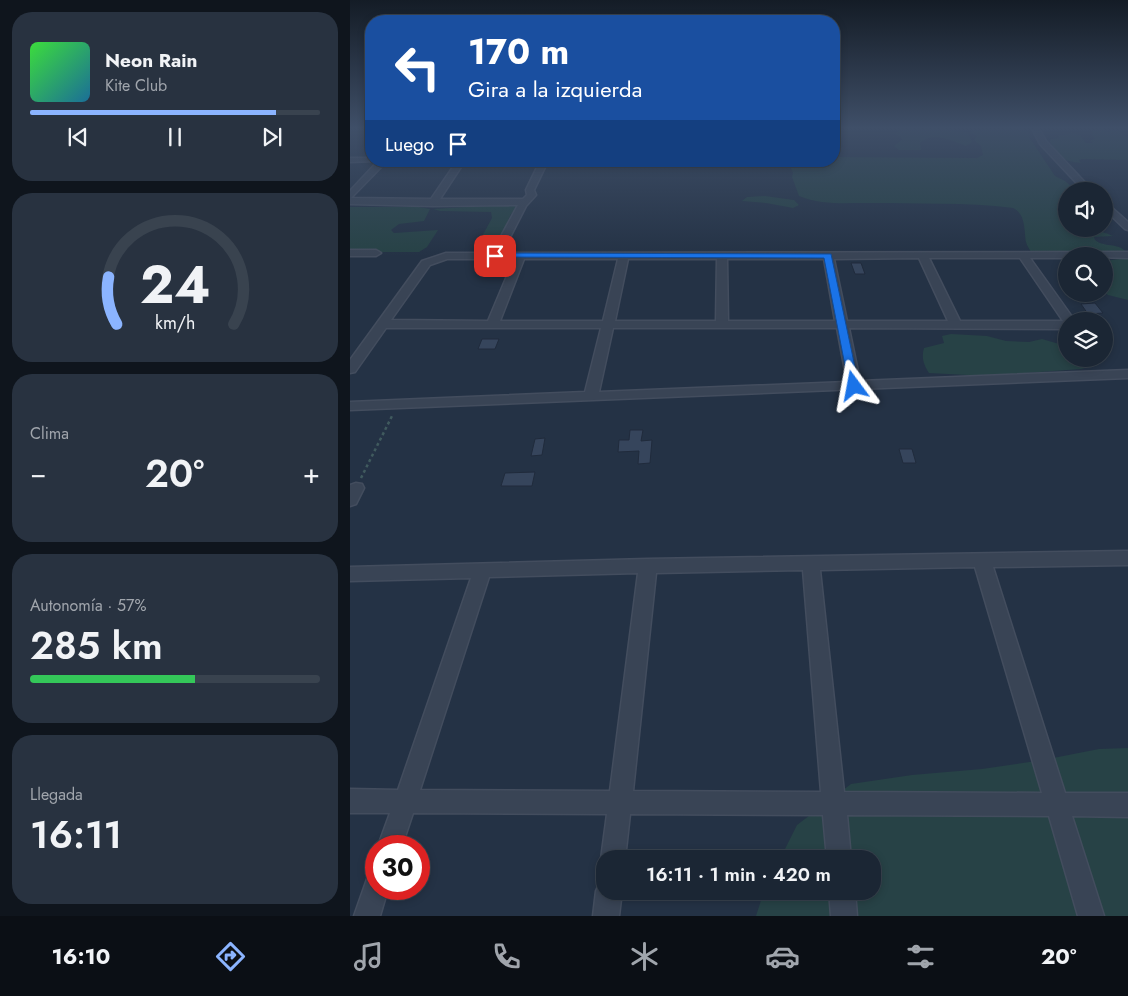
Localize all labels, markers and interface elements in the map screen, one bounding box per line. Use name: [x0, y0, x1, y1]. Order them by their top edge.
text: 170 m: [468, 27, 569, 77]
icon: left: [385, 35, 450, 100]
text: Neon Rain: [105, 47, 198, 74]
text: Gira a la izquierda: [468, 73, 642, 105]
text: Kite Club: [105, 74, 167, 97]
icon: previous: [64, 123, 92, 151]
icon: pause: [161, 123, 189, 151]
icon: next: [258, 123, 286, 151]
icon: arrive: [444, 130, 472, 158]
text: Luego: [385, 131, 434, 158]
map controls: [1058, 182, 1113, 367]
button: sound: [1058, 182, 1113, 237]
pin: [474, 235, 516, 277]
icon: arrive: [481, 242, 509, 270]
text: 24: [140, 247, 210, 323]
button: search: [1058, 247, 1113, 302]
text: km/h: [155, 310, 195, 336]
button: layers: [1058, 312, 1113, 367]
position arrow: [827, 359, 879, 411]
text: Clima: [30, 422, 69, 445]
text: 20°: [145, 446, 204, 501]
text: −: [30, 453, 47, 494]
text: +: [303, 453, 320, 494]
text: Autonomía · 57%: [30, 594, 147, 617]
text: 285 km: [30, 618, 163, 673]
text: Llegada: [30, 783, 83, 806]
text: 16:11: [30, 807, 122, 862]
speed limit sign: 30: [365, 835, 430, 900]
text: 16:11 · 1 min · 420 m: [646, 861, 831, 888]
icon: directions: [213, 939, 248, 974]
icon: music: [351, 939, 386, 974]
icon: phone: [489, 939, 524, 974]
icon: climate: [627, 939, 662, 974]
icon: car: [765, 939, 800, 974]
icon: filters: [903, 939, 938, 974]
text: 16:10: [51, 940, 110, 972]
text: 20°: [1041, 940, 1076, 972]

